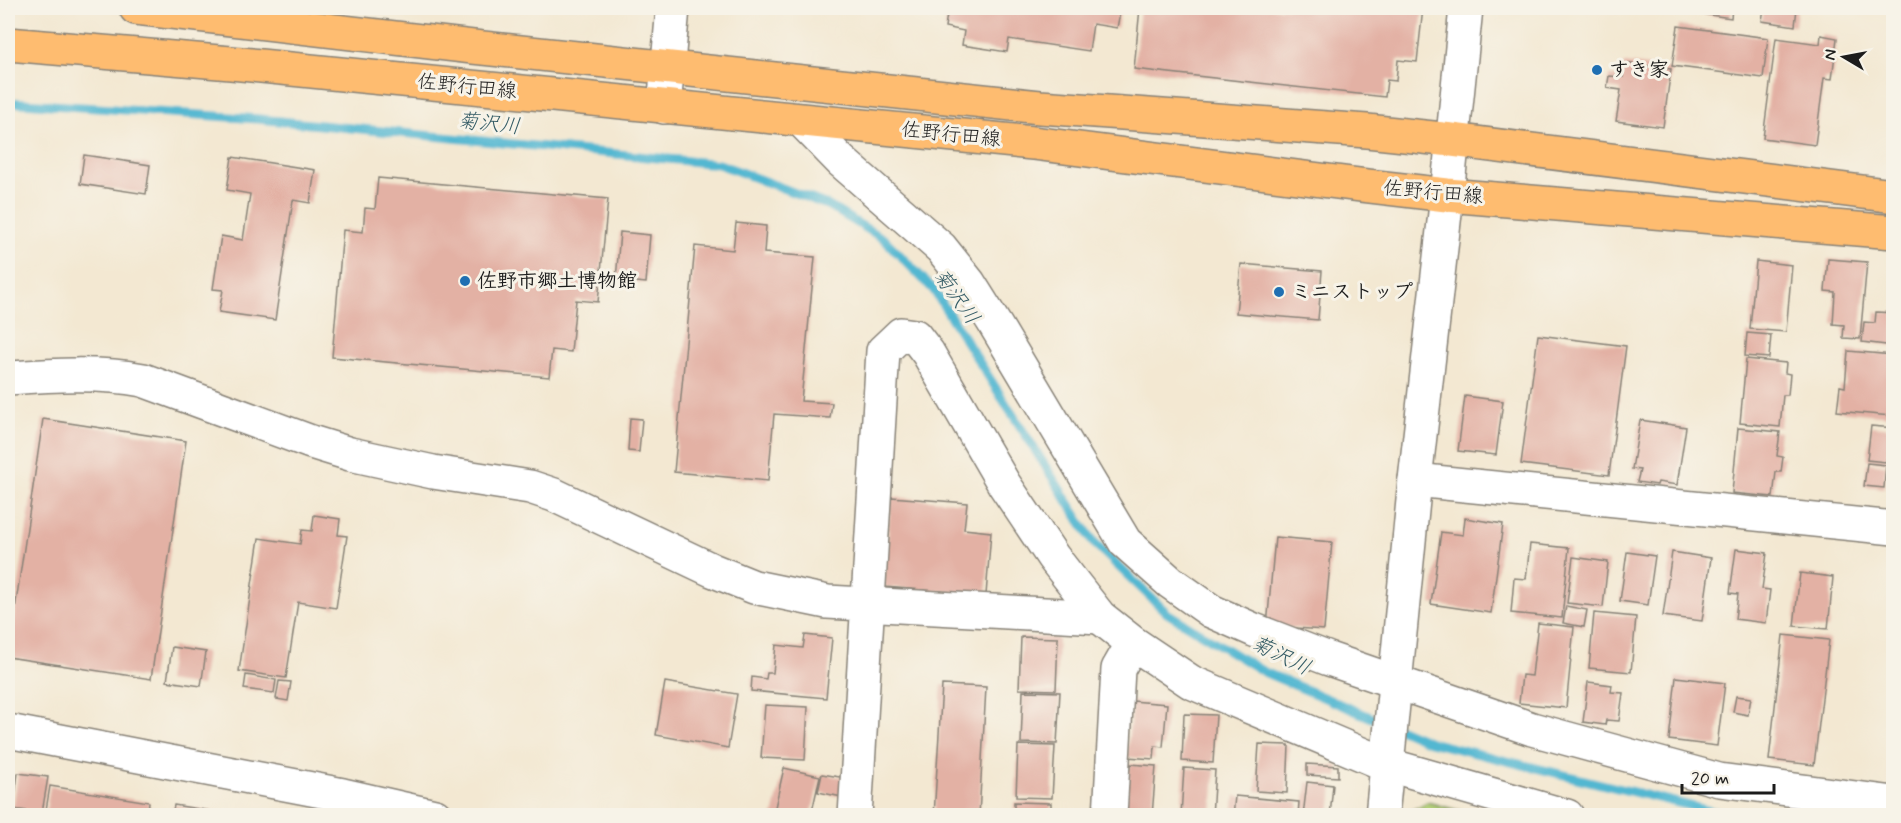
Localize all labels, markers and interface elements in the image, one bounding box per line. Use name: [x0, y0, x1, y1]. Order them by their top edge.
north arrow: [1814, 27, 1874, 87]
text: N: [1819, 48, 1842, 62]
place label: すき家: [1609, 57, 1669, 84]
marker: すき家: [1590, 63, 1604, 77]
street label: 佐野行田線: [416, 68, 518, 106]
water label: 菊沢川: [456, 107, 522, 141]
street label: 佐野行田線: [900, 116, 1002, 154]
street label: 佐野行田線: [1382, 175, 1484, 211]
water label: 菊沢川: [926, 263, 986, 331]
place label: 佐野市郷土博物館: [477, 268, 637, 295]
marker: 佐野市郷土博物館: [458, 274, 472, 288]
place label: ミニストップ: [1291, 279, 1413, 306]
marker: ミニストップ: [1272, 285, 1286, 299]
water label: 菊沢川: [1247, 630, 1315, 682]
scale bar: [1682, 757, 1774, 795]
text: 20 m: [1691, 767, 1729, 791]

